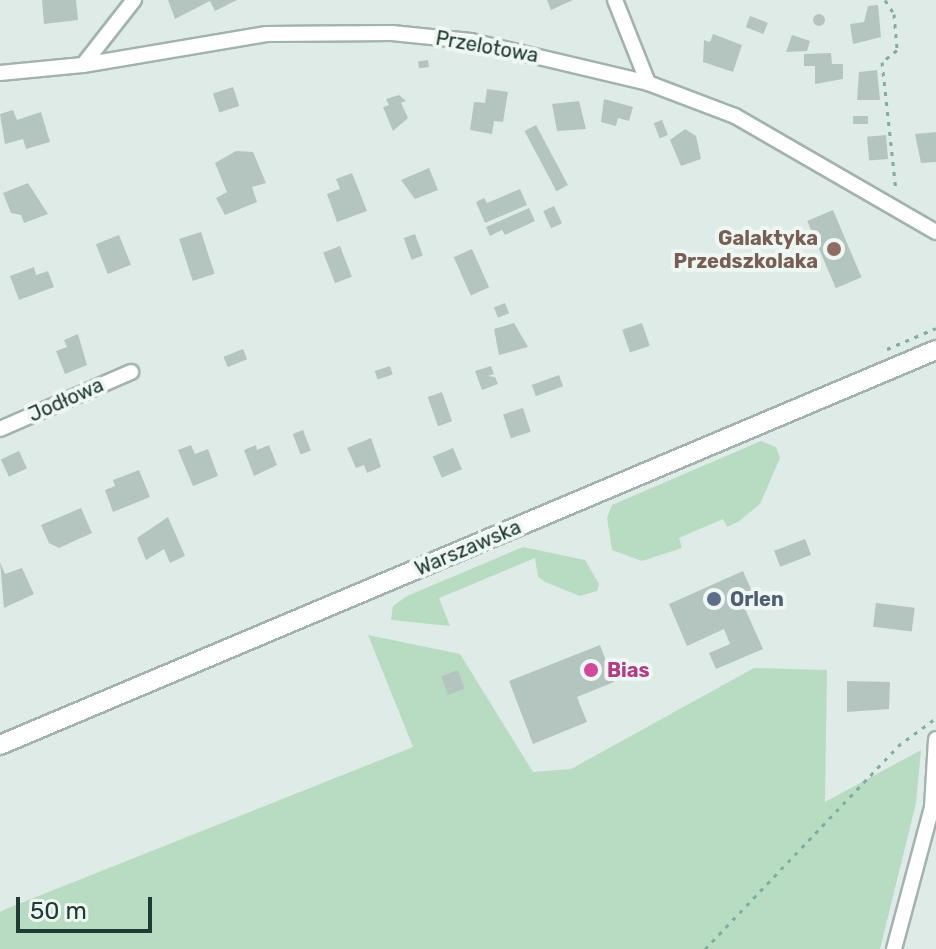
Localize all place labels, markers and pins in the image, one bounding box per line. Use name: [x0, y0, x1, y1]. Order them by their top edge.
place label: Galaktyka Przedszkolaka: [674, 226, 818, 273]
marker: Galaktyka Przedszkolaka: [825, 240, 843, 258]
place label: Orlen: [730, 587, 784, 611]
marker: Orlen: [705, 590, 723, 608]
place label: Bias: [607, 658, 650, 682]
marker: Bias: [582, 661, 600, 679]

